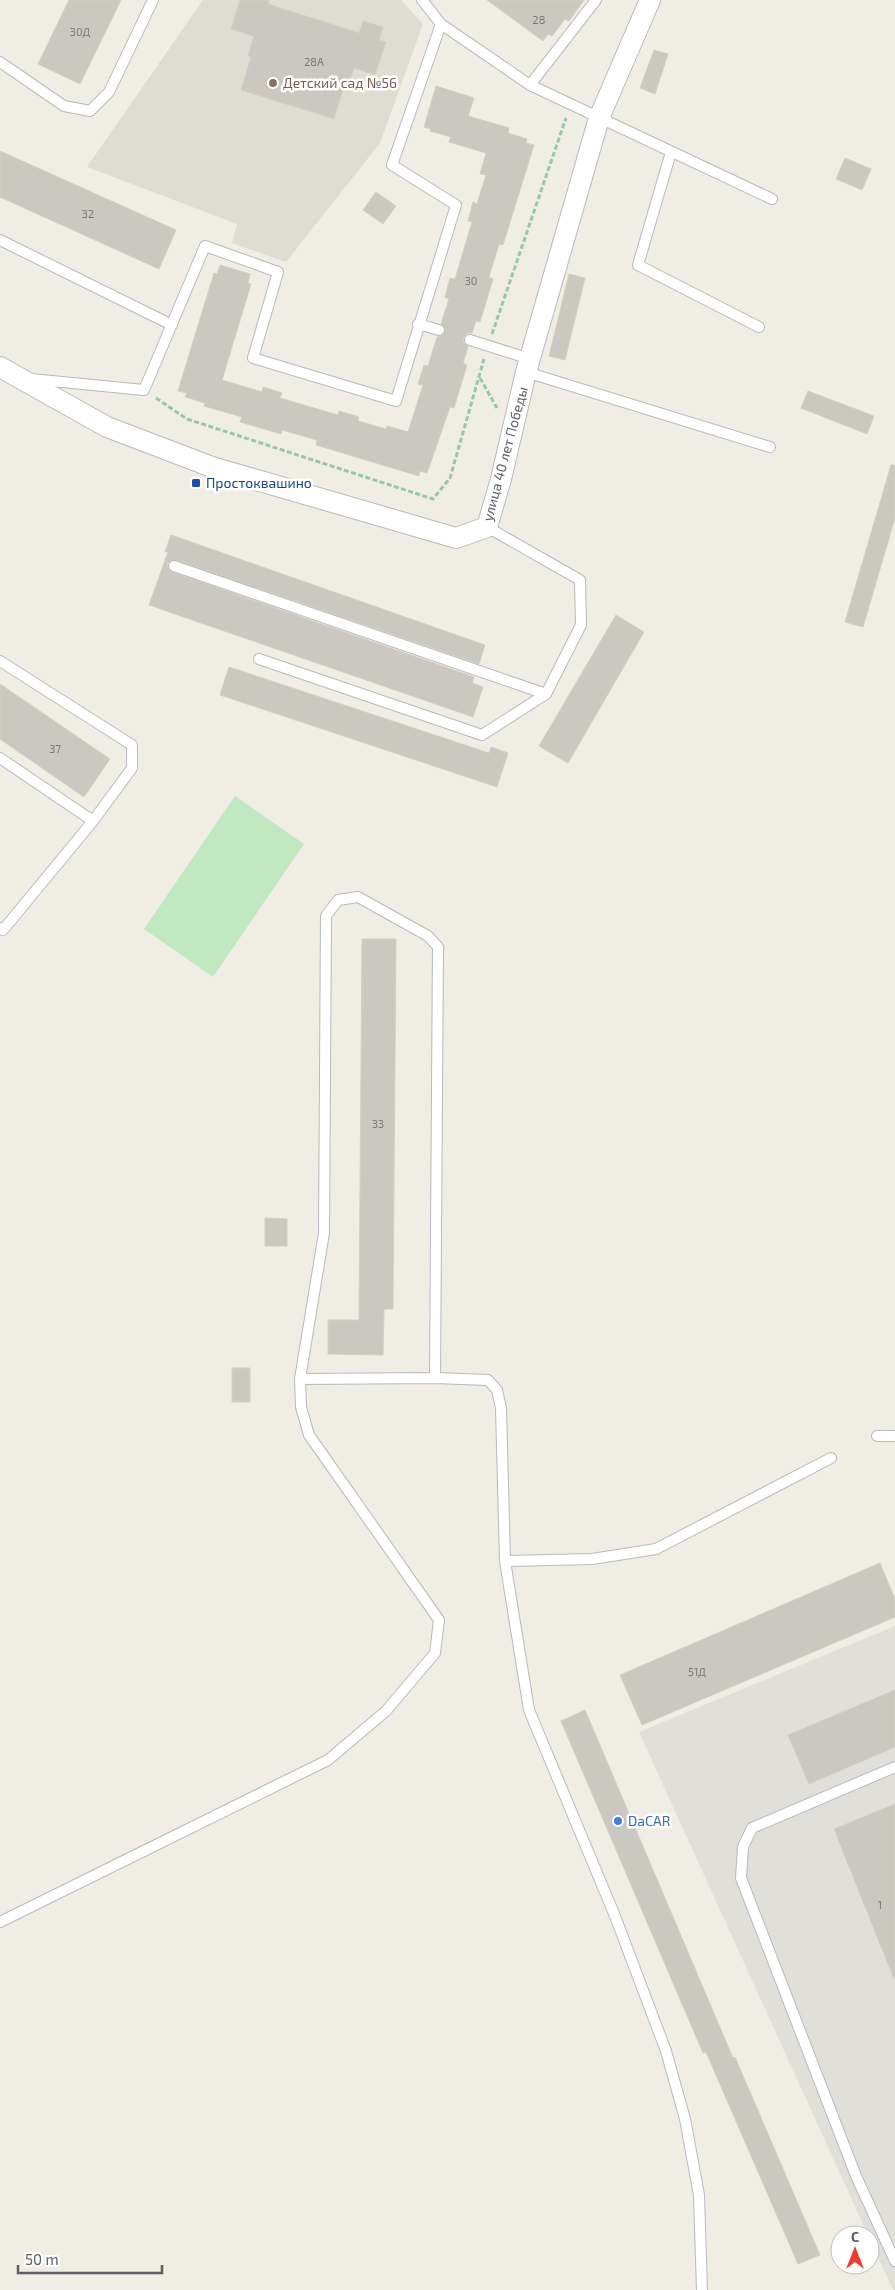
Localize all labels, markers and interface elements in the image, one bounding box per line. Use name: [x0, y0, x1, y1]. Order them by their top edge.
house number: 28: [533, 13, 545, 26]
house number: 30Д: [70, 25, 91, 38]
house number: 28А: [304, 55, 324, 68]
place label: Детский сад №56: [283, 74, 397, 91]
marker: Детский сад №56: [267, 77, 279, 89]
house number: 32: [82, 207, 94, 220]
house number: 30: [465, 274, 477, 287]
street label: улица 40 лет Победы: [478, 385, 531, 523]
place label: Простоквашино: [206, 474, 312, 491]
marker: Простоквашино: [190, 477, 202, 489]
house number: 37: [49, 742, 61, 755]
house number: 33: [372, 1117, 384, 1130]
house number: 51Д: [688, 1665, 706, 1678]
place label: DaCAR: [628, 1812, 671, 1829]
marker: DaCAR: [612, 1815, 624, 1827]
house number: 1: [878, 1898, 882, 1911]
north arrow: [830, 2225, 880, 2275]
text: С: [851, 2228, 859, 2245]
scale bar: [18, 2242, 161, 2274]
text: 50 m: [25, 2250, 59, 2268]

